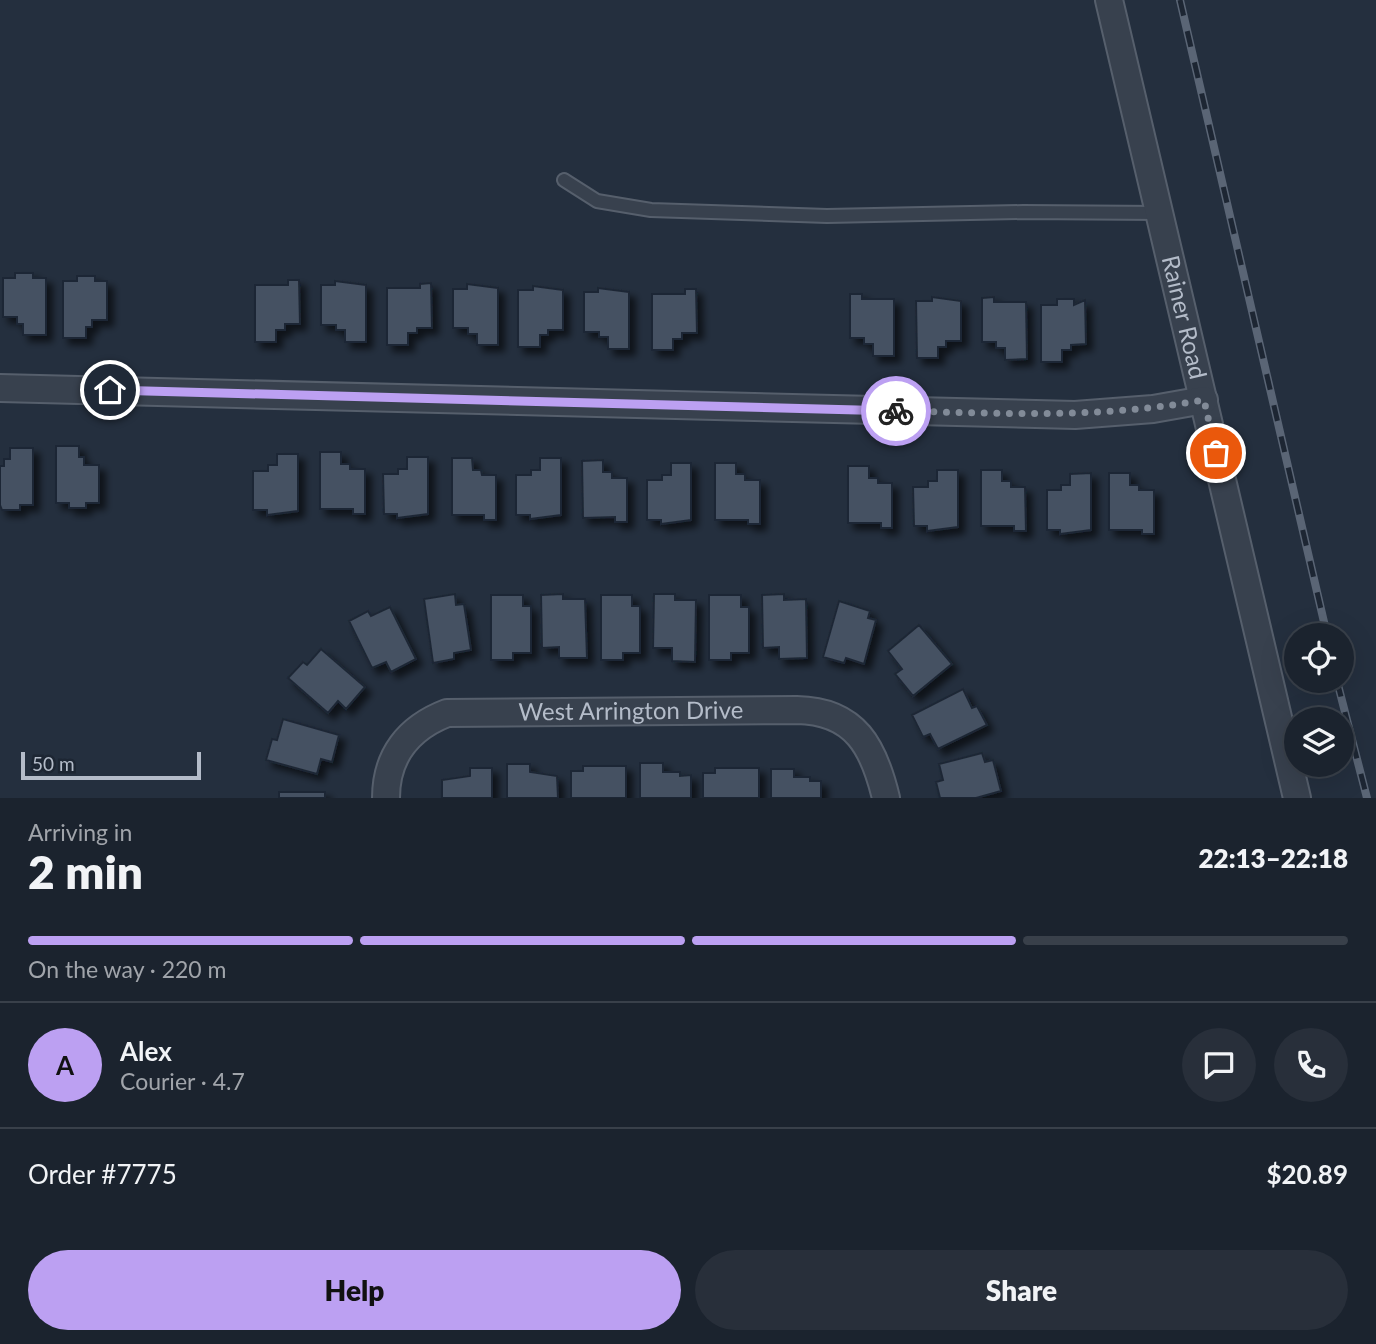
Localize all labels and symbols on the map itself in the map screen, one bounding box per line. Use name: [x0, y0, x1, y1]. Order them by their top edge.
street label: Rainer Road: [1157, 252, 1214, 382]
pin: [80, 360, 140, 420]
courier: [861, 376, 931, 446]
pin: [1186, 423, 1246, 483]
street label: West Arrington Drive: [518, 694, 743, 725]
scale bar: [21, 749, 201, 781]

